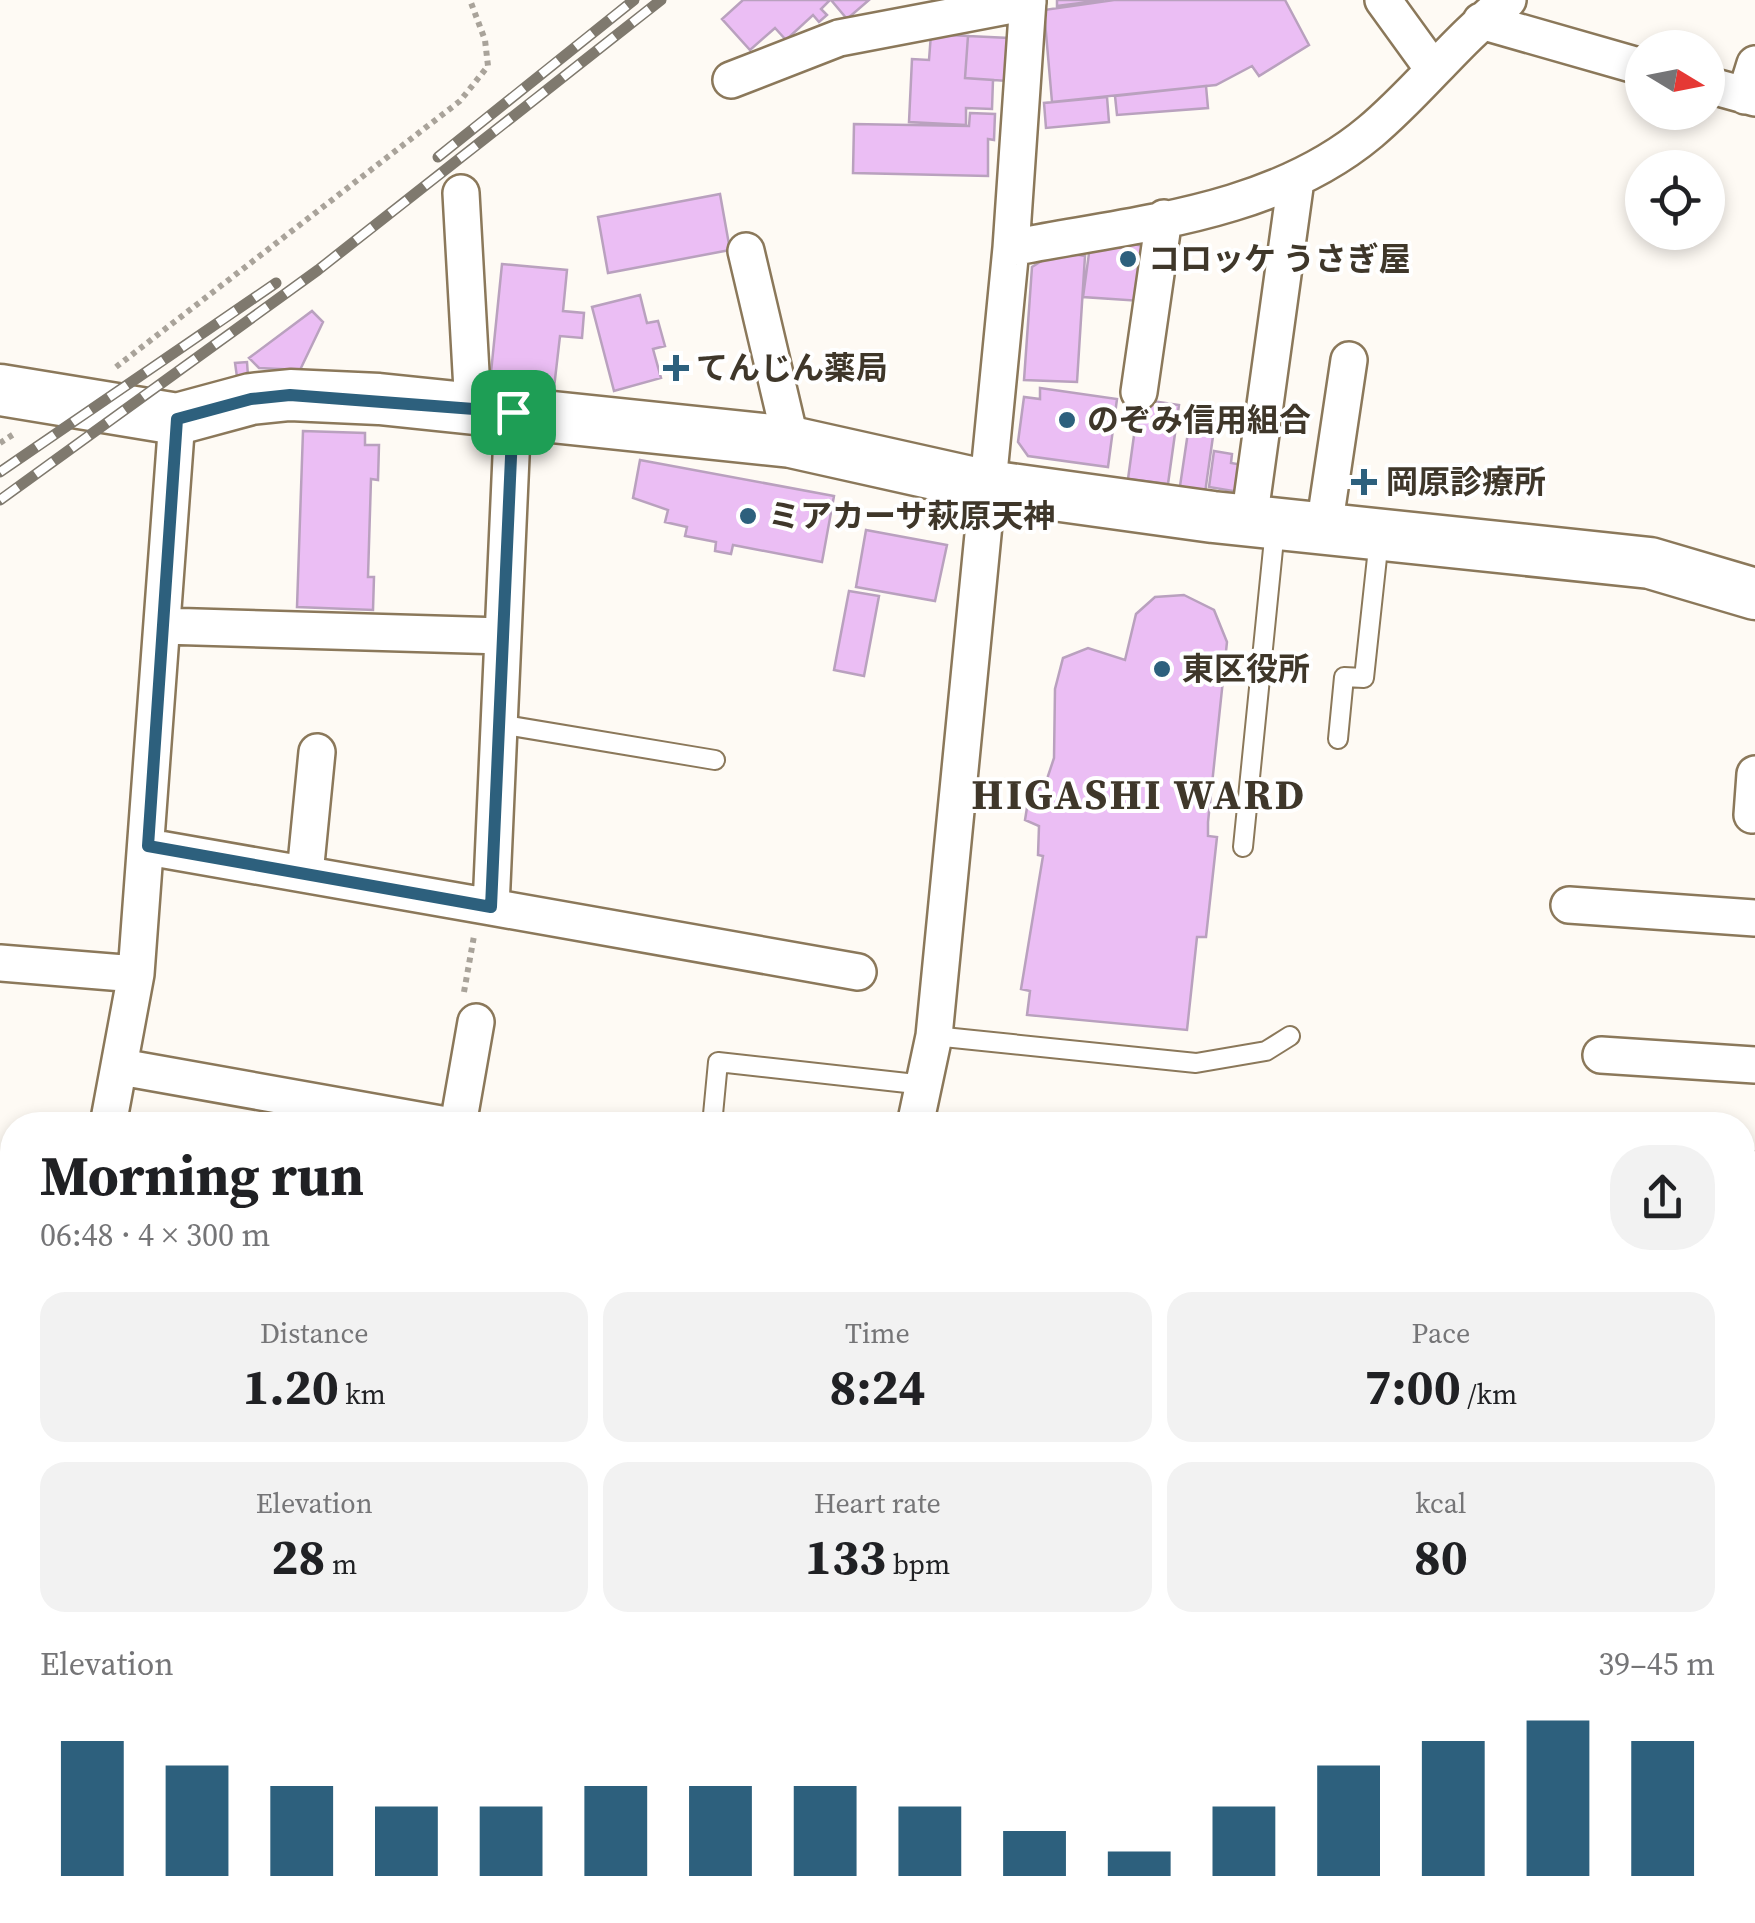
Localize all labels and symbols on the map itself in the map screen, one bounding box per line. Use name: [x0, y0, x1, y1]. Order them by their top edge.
north arrow: [1625, 30, 1725, 130]
place label: コロッケ うさぎ屋: [1148, 237, 1411, 281]
marker: コロッケ うさぎ屋: [1117, 248, 1139, 270]
place label: てんじん薬局: [696, 346, 888, 390]
marker: てんじん薬局: [665, 357, 687, 379]
pin: [471, 370, 556, 455]
place label: のぞみ信用組合: [1087, 398, 1311, 442]
marker: のぞみ信用組合: [1056, 409, 1078, 431]
place label: 岡原診療所: [1386, 460, 1546, 504]
marker: 岡原診療所: [1351, 469, 1377, 495]
place label: ミアカーサ萩原天神: [768, 494, 1055, 538]
marker: ミアカーサ萩原天神: [737, 505, 759, 527]
place label: 東区役所: [1182, 647, 1310, 691]
marker: 東区役所: [1151, 658, 1173, 680]
district label: HIGASHI WARD: [971, 765, 1307, 823]

